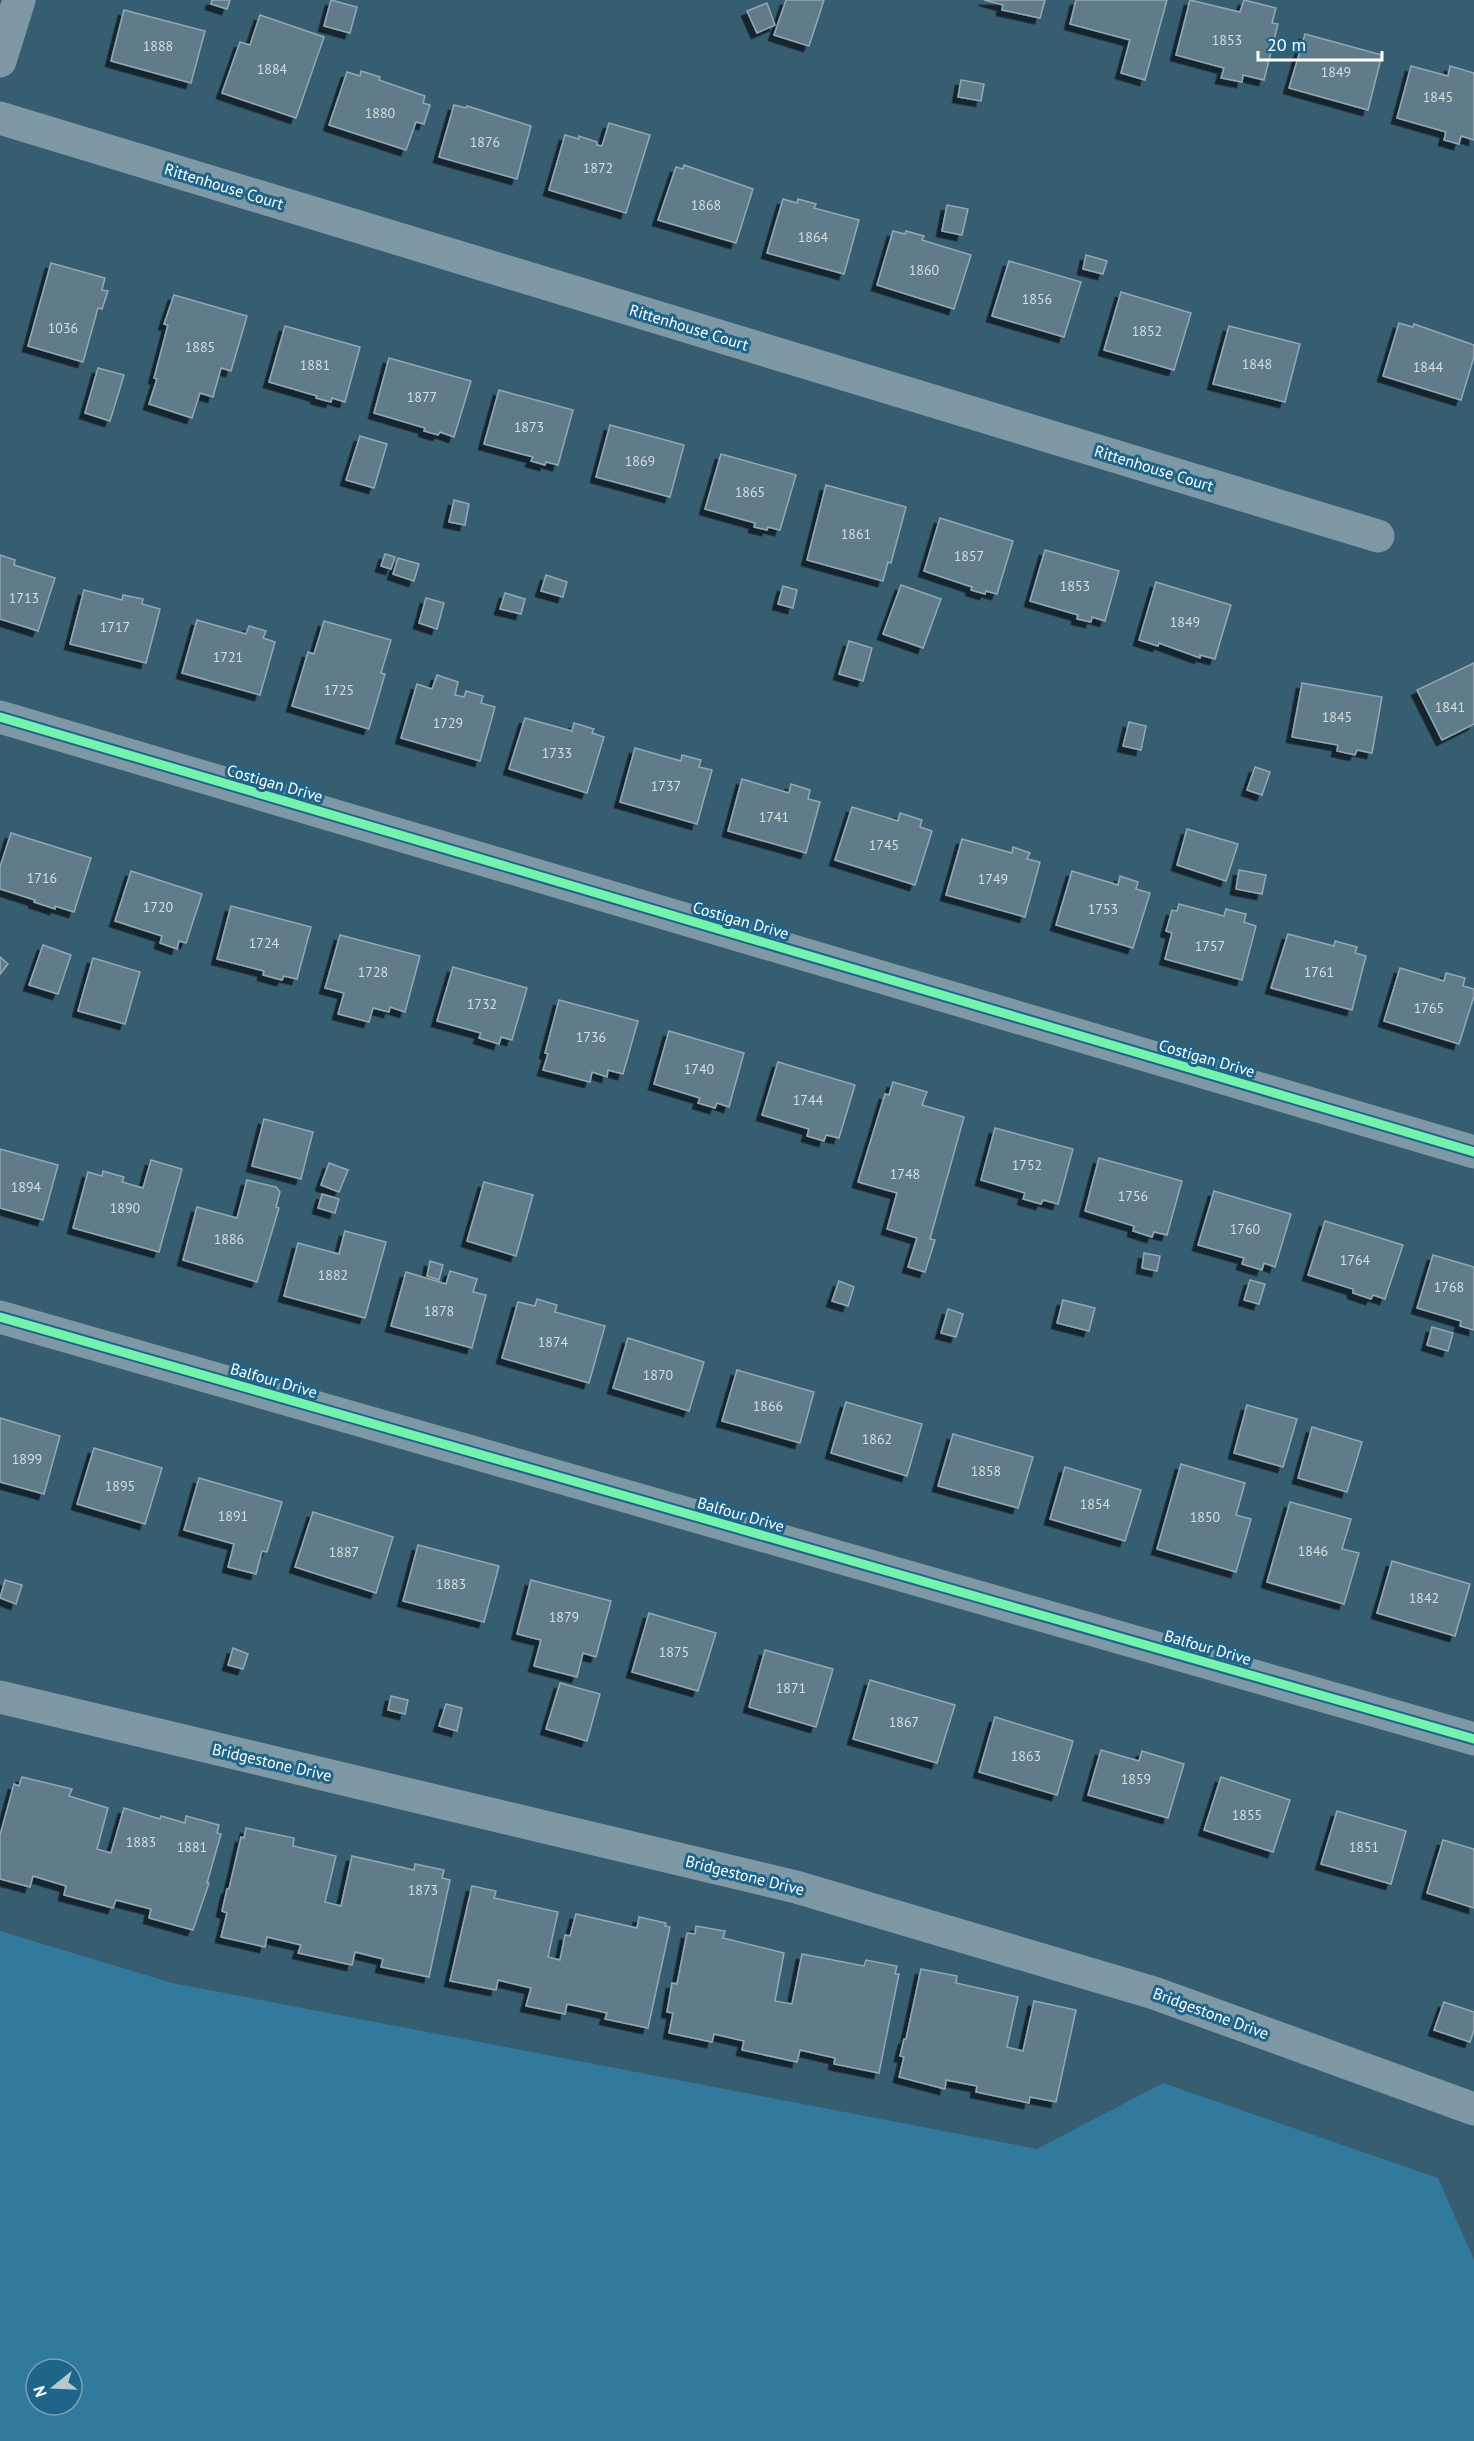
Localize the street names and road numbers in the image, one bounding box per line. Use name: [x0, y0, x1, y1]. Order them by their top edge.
street label: Rittenhouse Court: [162, 158, 287, 214]
street label: Rittenhouse Court: [627, 299, 752, 355]
street label: Rittenhouse Court: [1092, 440, 1217, 496]
street label: Costigan Drive: [225, 760, 325, 806]
street label: Costigan Drive: [691, 897, 791, 943]
street label: Costigan Drive: [1157, 1035, 1257, 1081]
street label: Balfour Drive: [228, 1358, 320, 1402]
street label: Balfour Drive: [695, 1492, 787, 1536]
street label: Balfour Drive: [1162, 1625, 1254, 1669]
street label: Bridgestone Drive: [210, 1739, 334, 1785]
street label: Bridgestone Drive: [683, 1851, 807, 1899]
street label: Bridgestone Drive: [1150, 1983, 1272, 2043]

